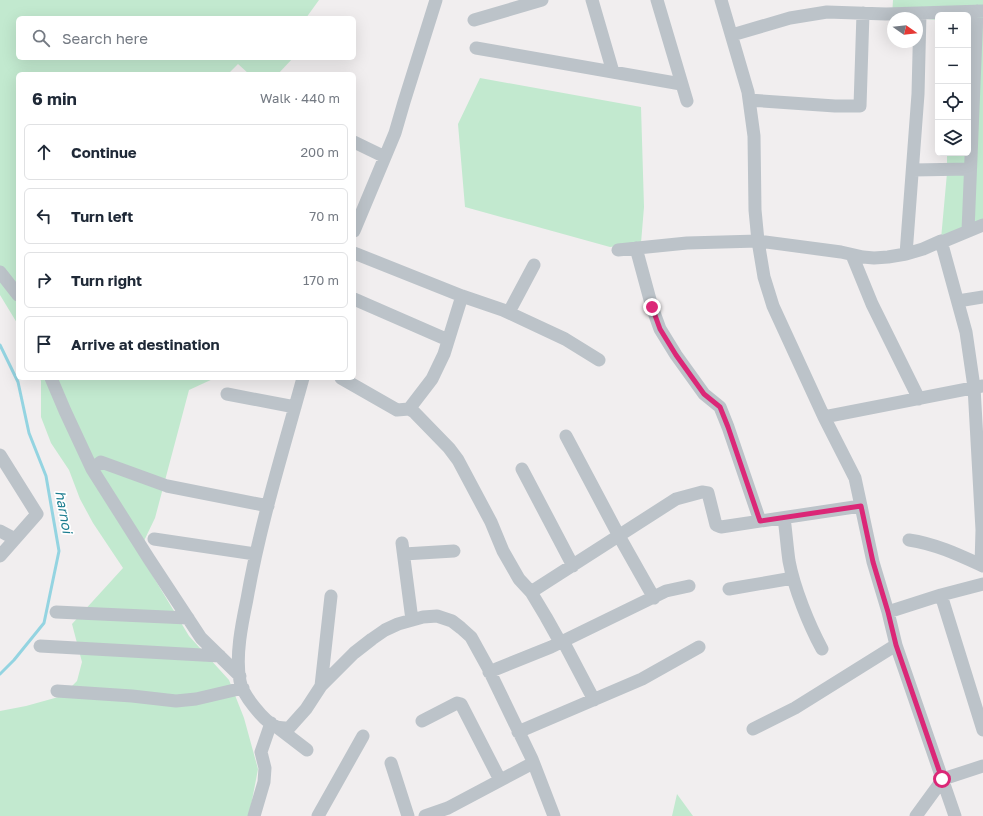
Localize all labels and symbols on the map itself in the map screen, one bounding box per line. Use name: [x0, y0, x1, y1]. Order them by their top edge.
north arrow: [887, 12, 923, 48]
route end: [643, 298, 661, 316]
water label: harnoi: [52, 489, 77, 537]
route start: [933, 770, 951, 788]

